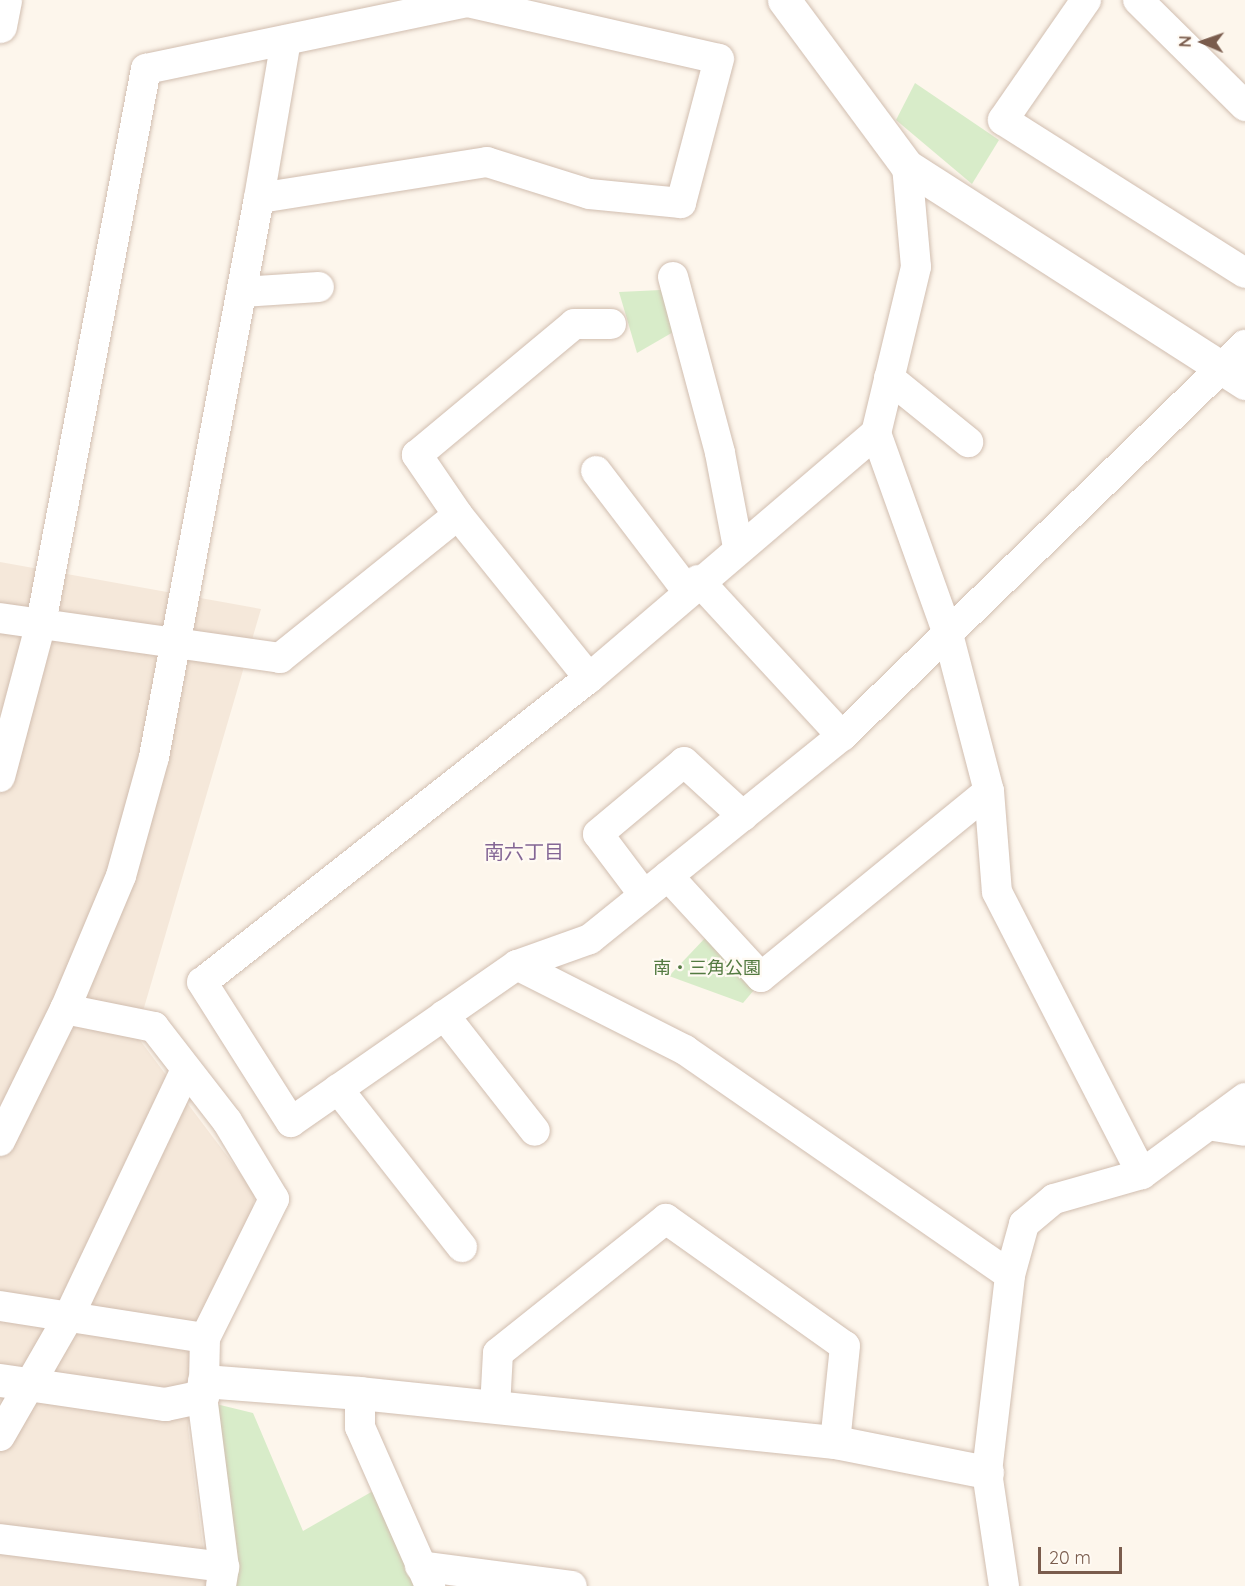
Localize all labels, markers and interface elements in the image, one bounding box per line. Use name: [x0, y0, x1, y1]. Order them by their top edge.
north arrow: [1173, 12, 1233, 72]
text: N: [1175, 35, 1195, 48]
district label: 南六丁目: [484, 839, 564, 863]
park label: 南・三角公園: [653, 957, 761, 979]
scale bar: [1041, 1535, 1125, 1573]
text: 20 m: [1049, 1546, 1091, 1569]

